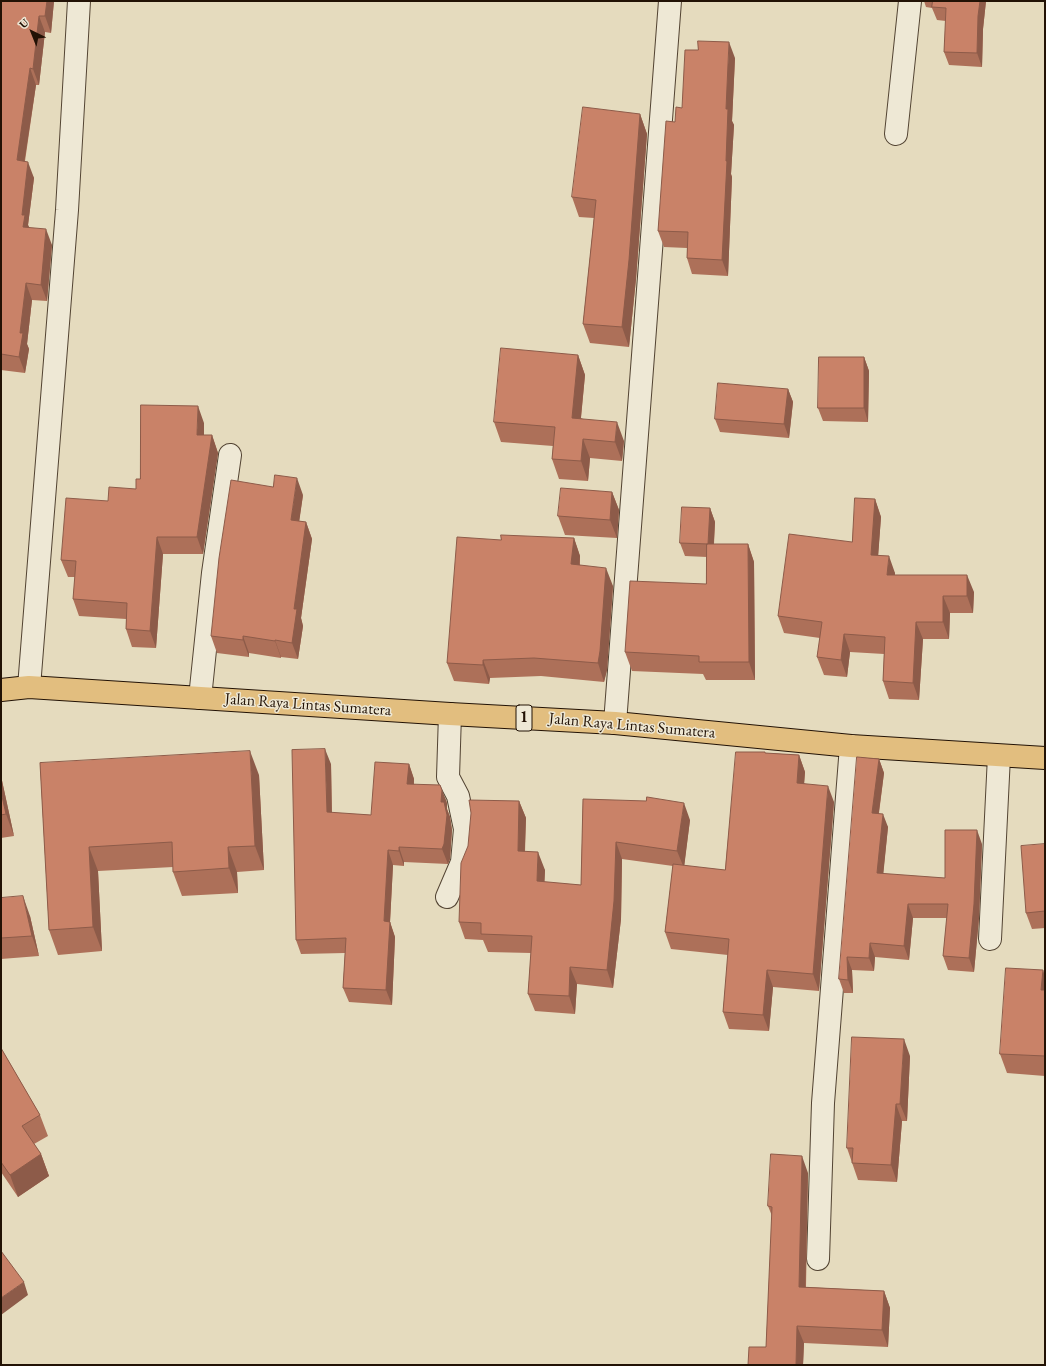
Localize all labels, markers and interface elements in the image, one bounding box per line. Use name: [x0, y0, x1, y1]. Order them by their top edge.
north arrow: [12, 12, 52, 52]
text: U: [16, 15, 32, 31]
street label: Jalan Raya Lintas Sumatera: [224, 690, 392, 720]
road number: 1: [516, 705, 532, 731]
street label: Jalan Raya Lintas Sumatera: [548, 709, 716, 743]

